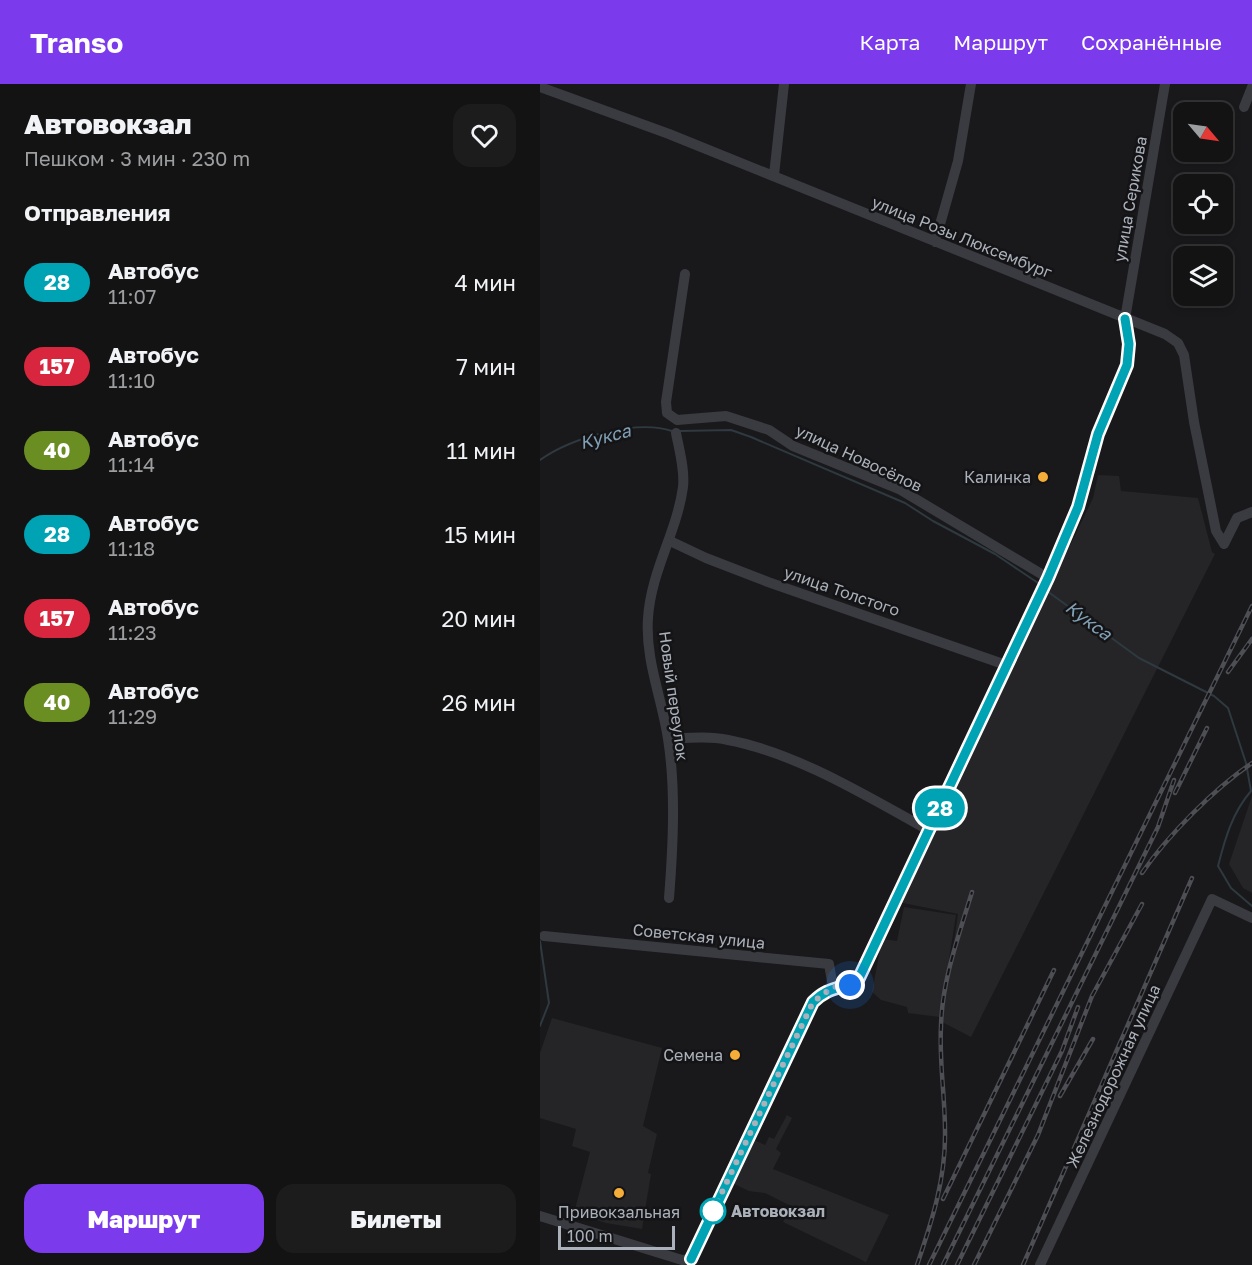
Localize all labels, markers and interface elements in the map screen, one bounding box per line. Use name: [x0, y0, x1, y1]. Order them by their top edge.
text: Transo: [30, 26, 123, 59]
text: Карта: [859, 29, 920, 55]
text: Маршрут: [953, 29, 1048, 55]
text: Сохранённые: [1081, 29, 1222, 55]
north arrow: [1173, 102, 1233, 162]
map controls: [1173, 102, 1233, 306]
button: heart: [453, 104, 516, 167]
text: Автовокзал: [24, 107, 191, 140]
street label: улица Серикова: [1109, 135, 1151, 263]
text: Пешком · 3 мин · 230 m: [24, 146, 250, 170]
button: locate: [1173, 174, 1233, 234]
street label: улица Розы Люксембург: [869, 192, 1056, 283]
text: Отправления: [24, 199, 170, 226]
button: layers: [1173, 246, 1233, 306]
text: Автобус: [108, 257, 199, 284]
text: 28: [44, 269, 70, 295]
text: 4 мин: [454, 269, 516, 296]
text: 11:07: [108, 284, 156, 308]
text: Автобус: [108, 341, 199, 368]
text: 157: [39, 353, 75, 379]
text: 7 мин: [456, 353, 516, 380]
text: 11:10: [108, 368, 156, 392]
water label: Кукса: [577, 418, 634, 453]
street label: улица Новосёлов: [793, 420, 925, 496]
text: Автобус: [108, 425, 199, 452]
text: 40: [44, 437, 70, 463]
text: 11 мин: [446, 437, 516, 464]
text: 11:14: [108, 452, 155, 476]
place label: Калинка: [964, 467, 1031, 487]
marker: Калинка: [1036, 470, 1050, 484]
text: Автобус: [108, 509, 199, 536]
text: 28: [44, 521, 70, 547]
text: 15 мин: [444, 521, 516, 548]
text: 11:18: [108, 536, 155, 560]
street label: улица Толстого: [782, 562, 902, 620]
text: Автобус: [108, 593, 199, 620]
water label: Кукса: [1062, 596, 1117, 645]
text: 157: [39, 605, 75, 631]
text: 20 мин: [441, 605, 516, 632]
text: 11:23: [108, 620, 157, 644]
street label: Новый переулок: [655, 630, 693, 762]
text: Автобус: [108, 677, 199, 704]
text: 40: [44, 689, 70, 715]
text: 26 мин: [442, 689, 516, 716]
text: 11:29: [108, 704, 157, 728]
line badge: 28: [913, 788, 967, 828]
text: 28: [927, 795, 953, 821]
street label: Советская улица: [632, 919, 766, 953]
your location: [835, 970, 865, 1000]
street label: Железнодорожная улица: [1062, 981, 1164, 1171]
place label: Семена: [663, 1045, 723, 1065]
marker: Семена: [728, 1048, 742, 1062]
button: Маршрут: [24, 1184, 264, 1253]
button: Билеты: [276, 1184, 516, 1253]
marker: Привокзальная: [612, 1186, 626, 1200]
marker: Автовокзал: [700, 1198, 726, 1224]
place label: Автовокзал: [731, 1201, 825, 1221]
place label: Привокзальная: [558, 1202, 680, 1222]
scale bar: [558, 1223, 675, 1250]
text: 100 m: [567, 1226, 613, 1246]

